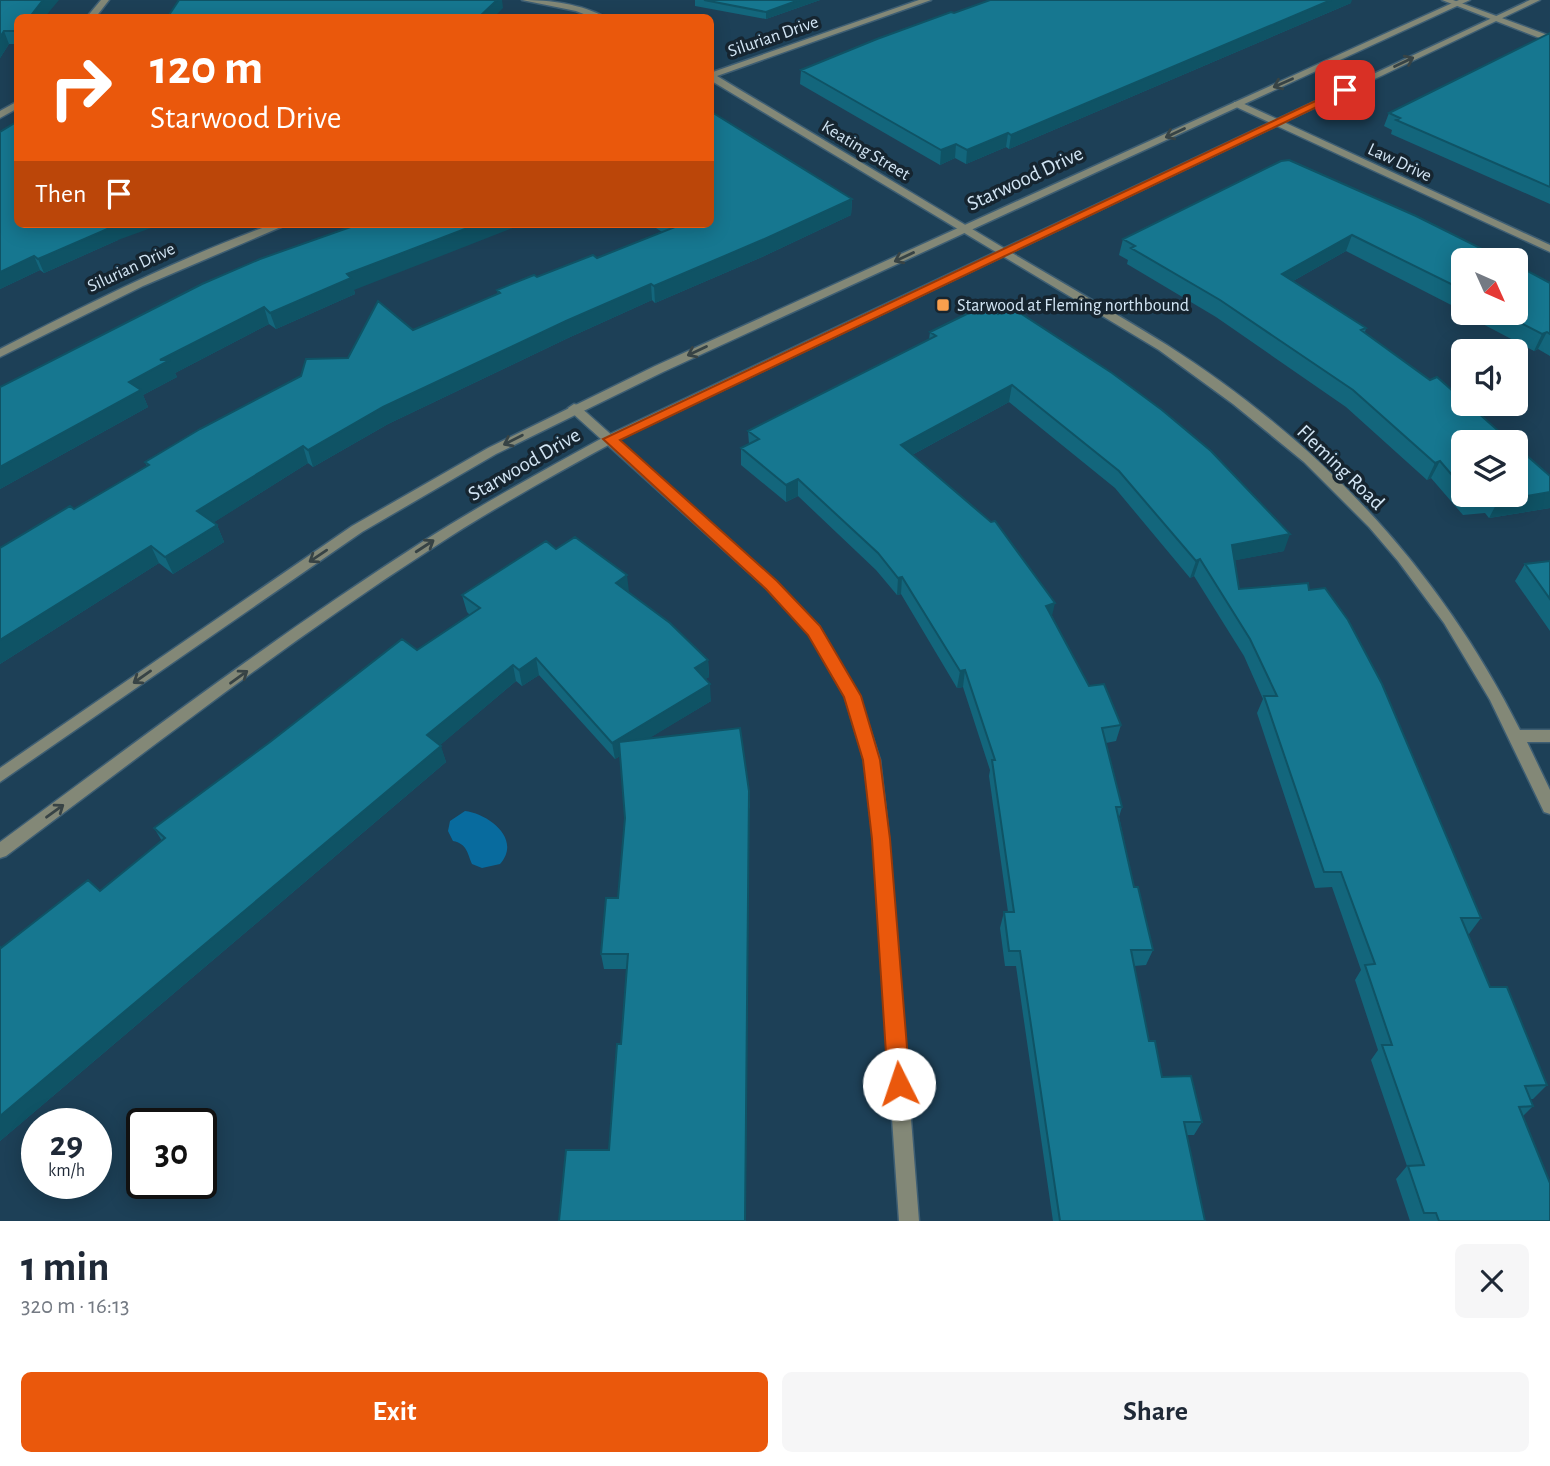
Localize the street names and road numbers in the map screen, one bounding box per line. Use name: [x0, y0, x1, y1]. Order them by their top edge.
street label: Silurian Drive: [726, 13, 821, 61]
street label: Keating Street: [818, 118, 913, 184]
street label: Law Drive: [1365, 140, 1434, 185]
street label: Starwood Drive: [964, 142, 1087, 215]
street label: Silurian Drive: [85, 240, 178, 296]
street label: Fleming Road: [1293, 421, 1388, 514]
street label: Starwood Drive: [465, 424, 584, 505]

